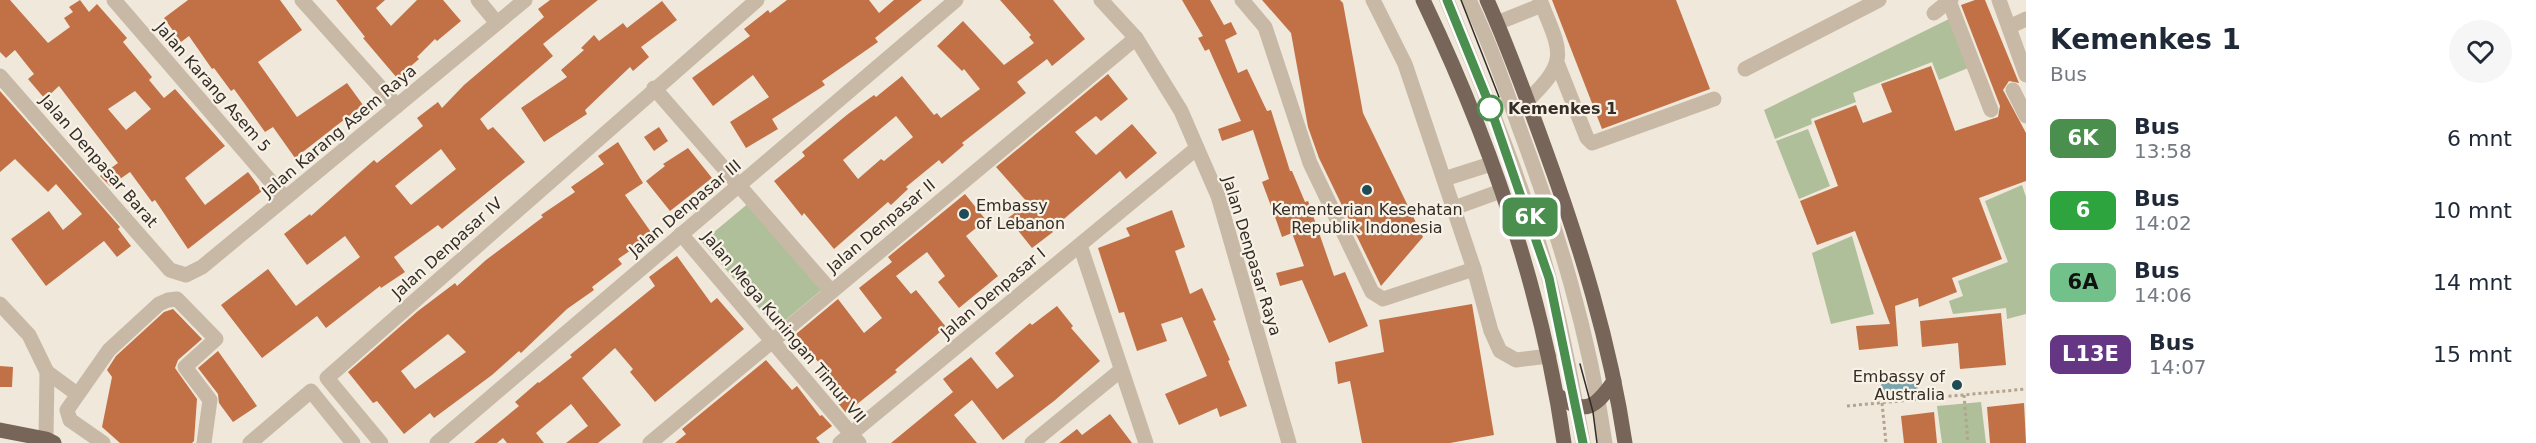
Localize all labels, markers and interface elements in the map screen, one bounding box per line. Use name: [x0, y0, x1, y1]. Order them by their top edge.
street label: Jalan Karang Asem 5: [151, 17, 275, 156]
button: heart: [2449, 20, 2512, 83]
text: Kemenkes 1: [2050, 23, 2241, 56]
street label: Jalan Karang Asem Raya: [257, 61, 420, 202]
text: Bus: [2050, 62, 2087, 86]
street label: Jalan Denpasar Barat: [36, 90, 162, 231]
marker: Kemenkes 1: [1477, 95, 1503, 121]
place label: Kemenkes 1: [1508, 99, 1617, 118]
text: Bus: [2134, 114, 2180, 139]
text: 6K: [2068, 126, 2098, 150]
text: 6 mnt: [2447, 126, 2512, 151]
text: 13:58: [2134, 139, 2192, 163]
street label: Jalan Denpasar III: [624, 156, 745, 261]
street label: Jalan Denpasar Raya: [1218, 173, 1285, 338]
street label: Jalan Denpasar II: [822, 175, 939, 277]
marker: Kementerian Kesehatan Republik Indonesia: [1360, 183, 1374, 197]
text: Bus: [2134, 186, 2180, 211]
street label: Jalan Denpasar IV: [387, 193, 506, 303]
place label: Embassy of Lebanon: [976, 196, 1065, 233]
line badge: 6K: [1503, 198, 1557, 236]
text: 6: [2076, 198, 2090, 222]
text: 10 mnt: [2433, 198, 2512, 223]
place label: Kementerian Kesehatan Republik Indonesia: [1271, 200, 1463, 237]
text: 6K: [1515, 205, 1545, 229]
marker: Embassy of Lebanon: [957, 207, 971, 221]
text: 14:02: [2134, 211, 2192, 235]
street label: Jalan Mega Kuningan Timur VII: [698, 227, 870, 427]
street label: Jalan Denpasar I: [936, 244, 1049, 343]
text: Bus: [2134, 258, 2180, 283]
text: 6A: [2068, 270, 2098, 294]
text: 14 mnt: [2433, 270, 2512, 295]
text: 14:06: [2134, 283, 2192, 307]
text: Bus: [2149, 330, 2194, 355]
text: L13E: [2062, 342, 2119, 366]
text: 15 mnt: [2433, 342, 2512, 367]
text: 14:07: [2149, 355, 2207, 379]
place label: Embassy of Australia: [1853, 367, 1945, 404]
marker: Embassy of Australia: [1950, 378, 1964, 392]

